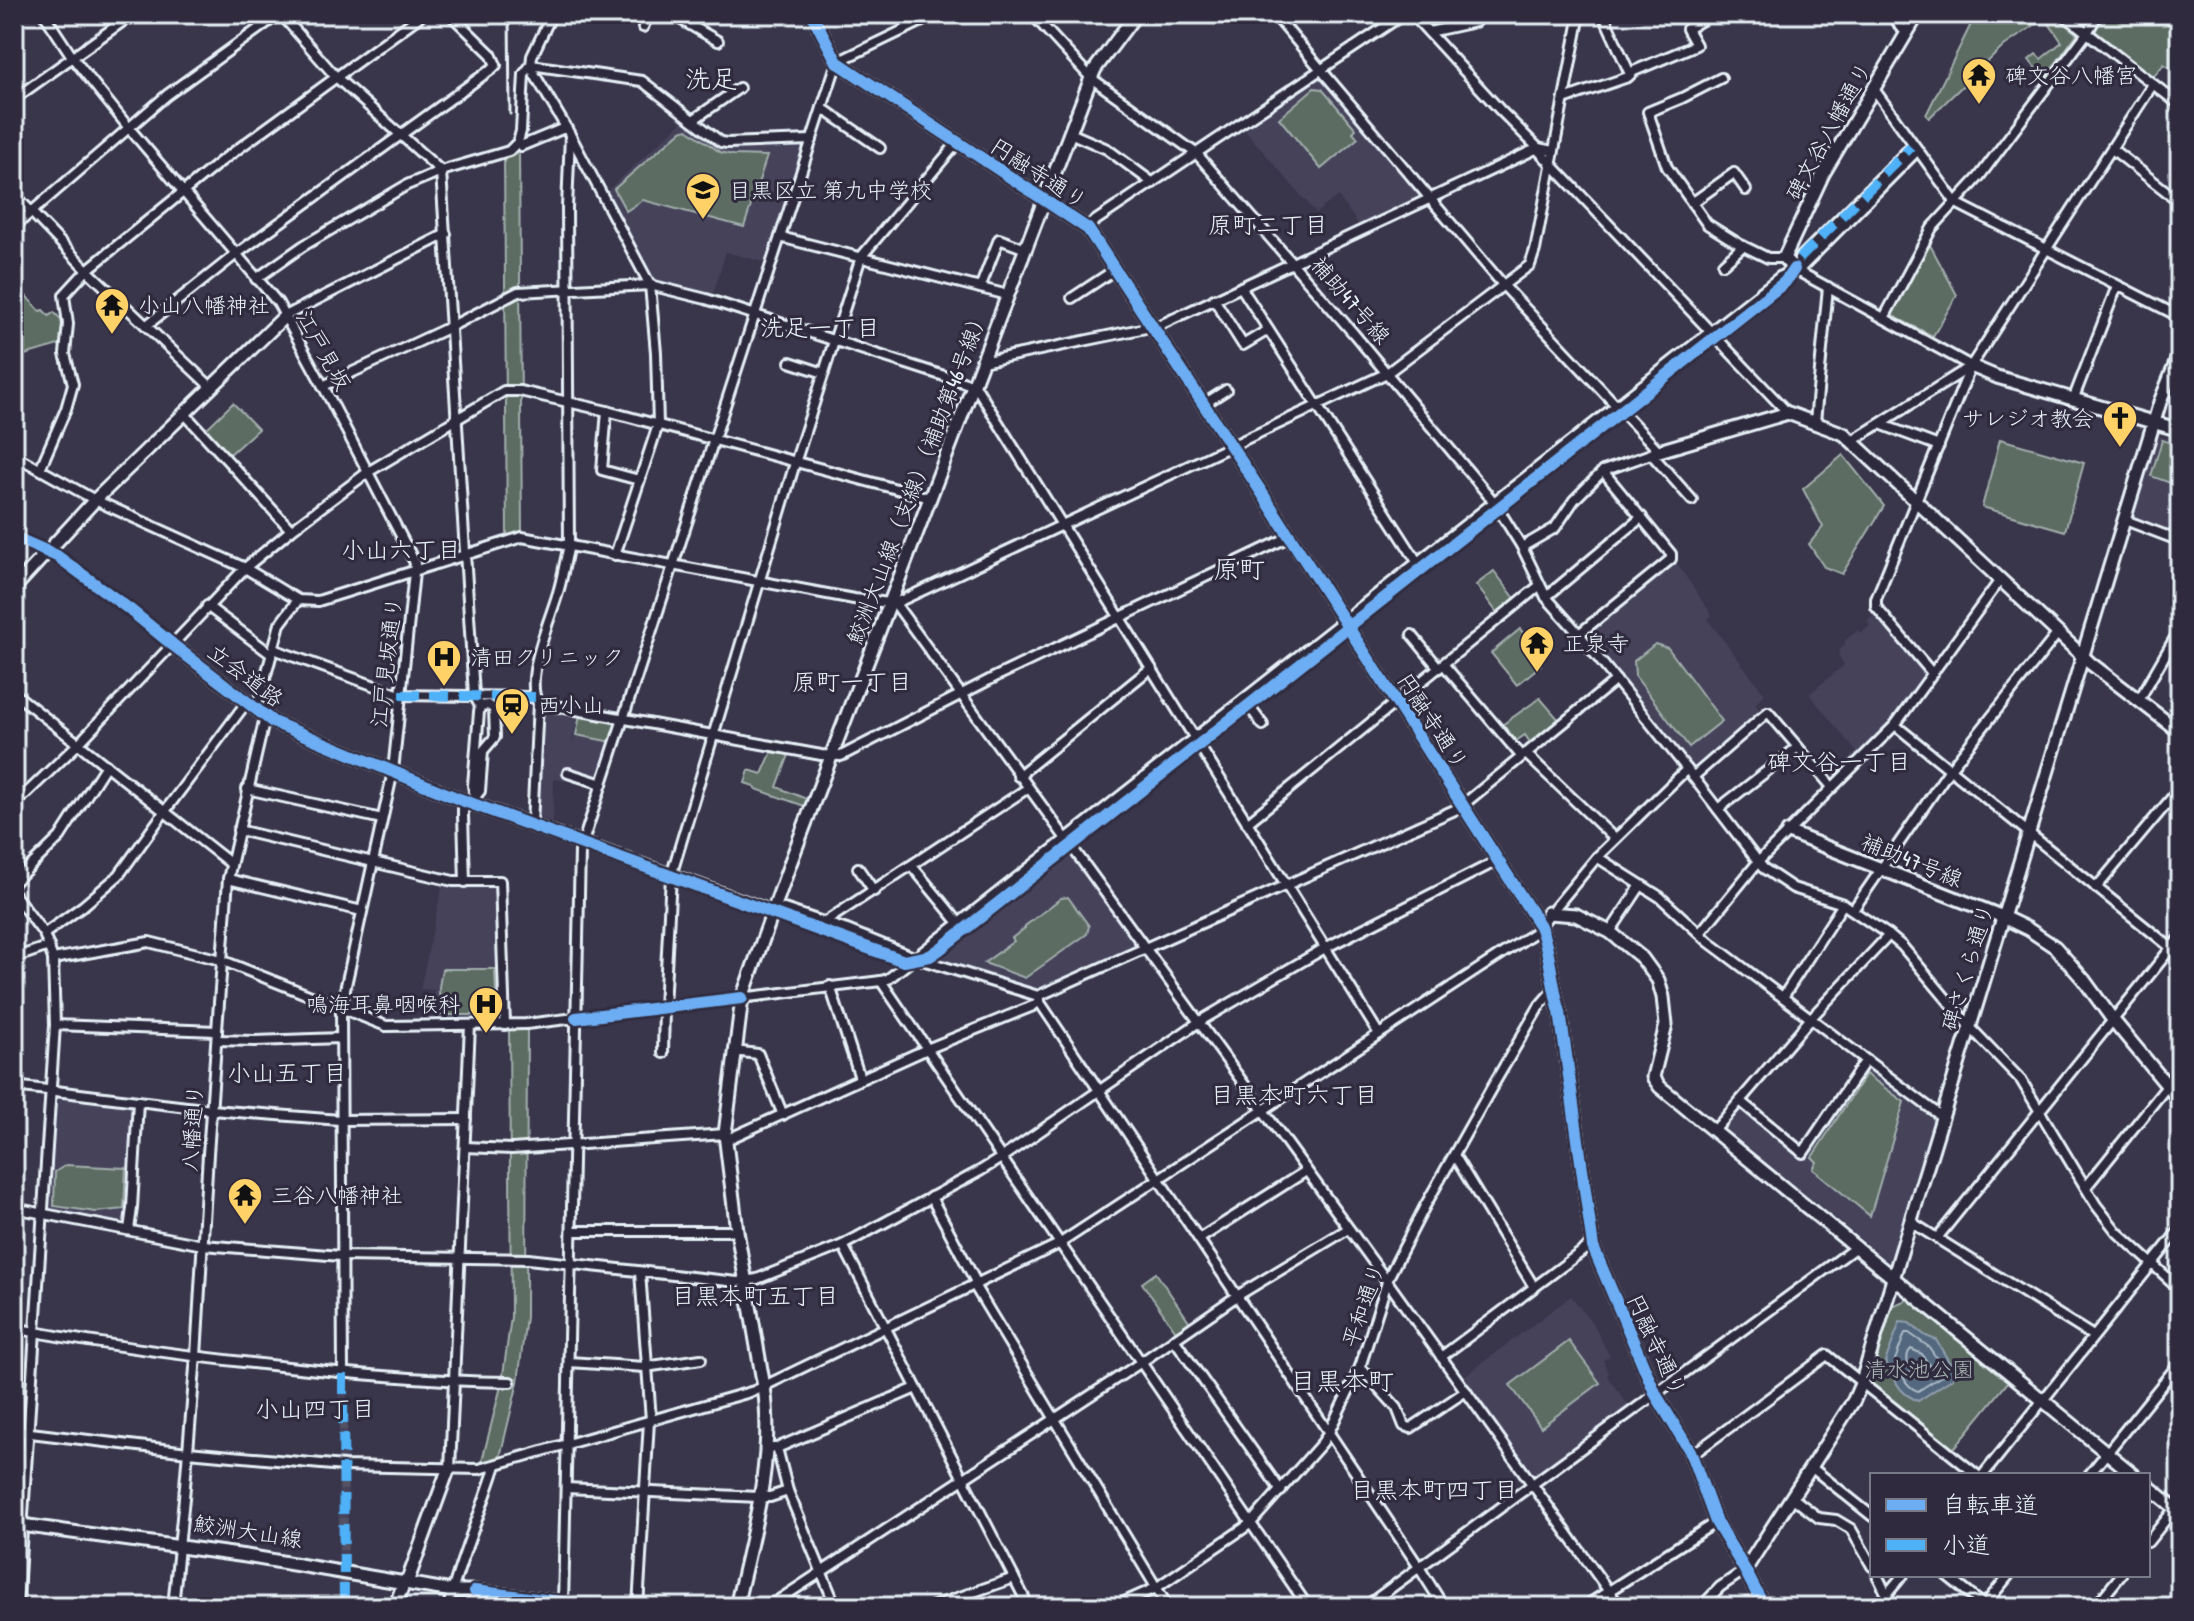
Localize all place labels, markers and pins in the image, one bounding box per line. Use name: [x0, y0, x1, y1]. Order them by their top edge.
temple icon: 碑文谷八幡宮: [1960, 56, 1998, 106]
place label: 碑文谷八幡宮: [2005, 60, 2137, 90]
school or university icon: 目黒区立 第九中学校: [684, 171, 722, 221]
place label: 目黒区立 第九中学校: [729, 175, 932, 205]
temple icon: 小山八幡神社: [93, 286, 131, 336]
place label: 小山八幡神社: [138, 290, 270, 320]
church icon: サレジオ教会: [2101, 399, 2139, 449]
place label: サレジオ教会: [1962, 403, 2094, 433]
temple icon: 正泉寺: [1518, 624, 1556, 674]
place label: 正泉寺: [1563, 628, 1629, 658]
hospital icon: 清田クリニック: [425, 638, 463, 688]
place label: 清田クリニック: [470, 642, 624, 672]
station icon: 西小山: [493, 686, 531, 736]
place label: 西小山: [538, 690, 604, 720]
hospital icon: 鳴海耳鼻咽喉科: [467, 985, 505, 1035]
place label: 鳴海耳鼻咽喉科: [306, 989, 460, 1019]
temple icon: 三谷八幡神社: [226, 1176, 264, 1226]
place label: 三谷八幡神社: [271, 1180, 403, 1210]

